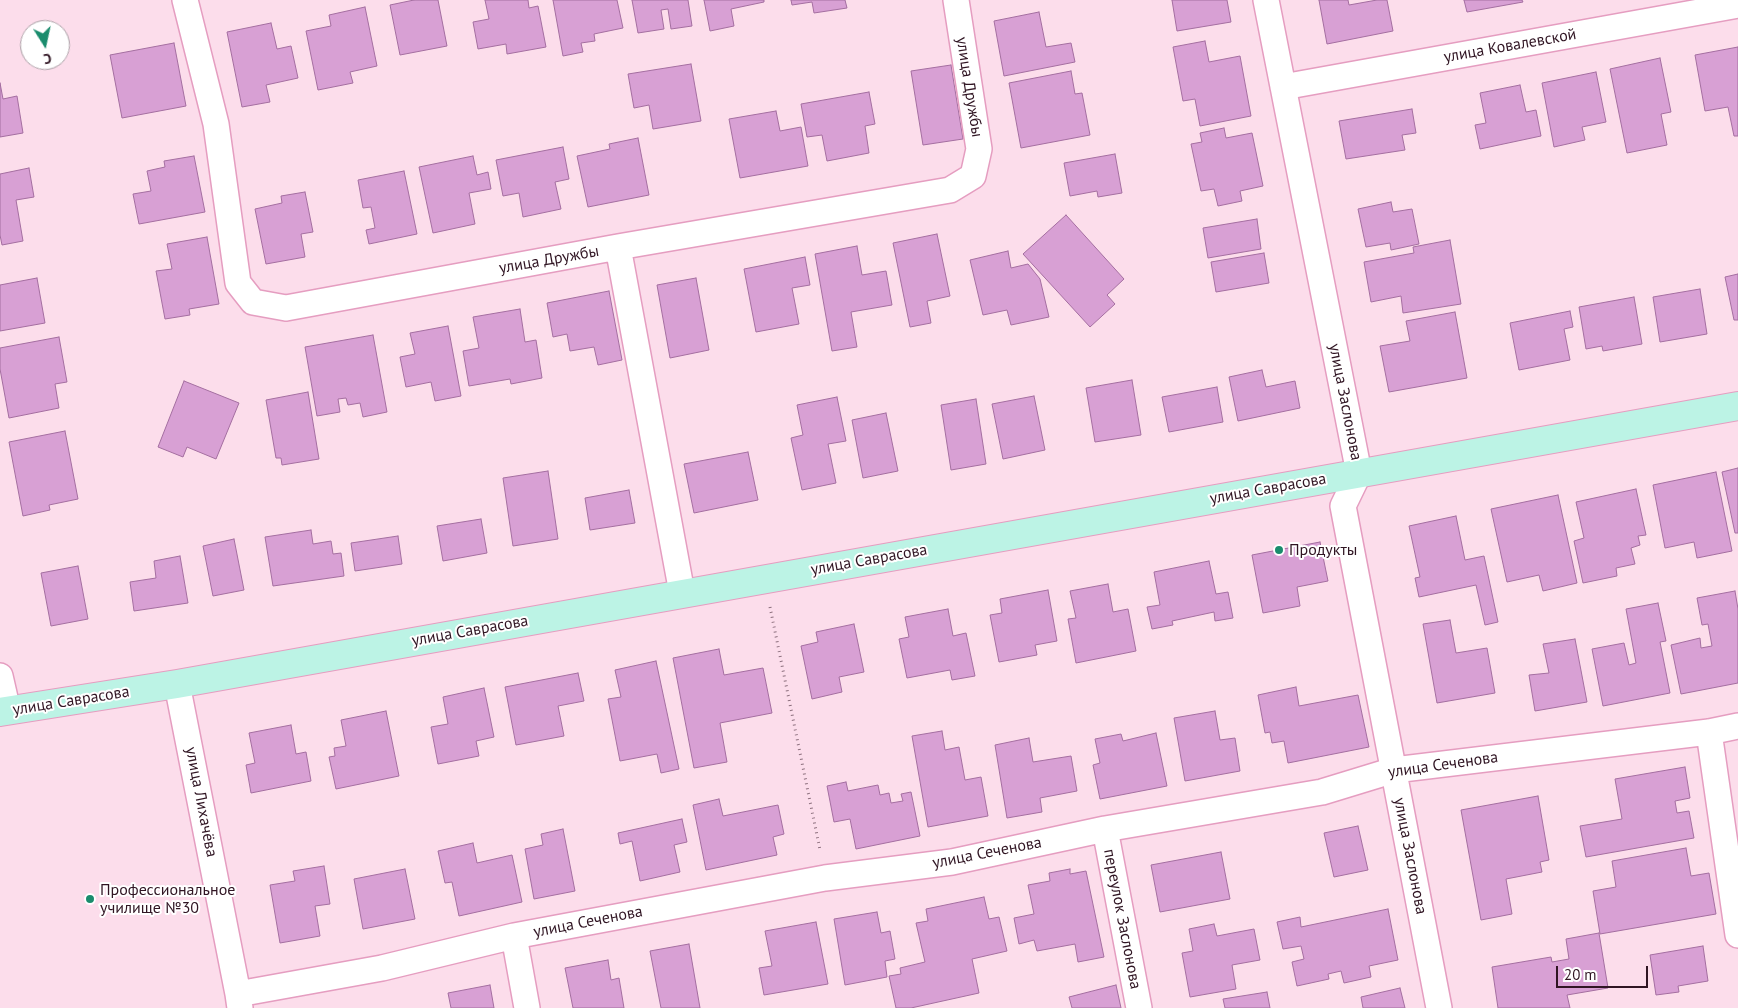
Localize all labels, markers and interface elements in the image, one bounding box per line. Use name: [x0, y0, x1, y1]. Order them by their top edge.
north arrow: [20, 20, 70, 70]
street label: улица Ковалевской: [1442, 25, 1578, 67]
street label: улица Дружбы: [952, 35, 986, 139]
text: С: [42, 49, 53, 68]
street label: улица Дружбы: [497, 242, 601, 278]
street label: улица Заслонова: [1324, 342, 1366, 462]
street label: улица Саврасова: [1208, 469, 1328, 509]
street label: улица Саврасова: [809, 540, 929, 580]
place label: Продукты: [1289, 540, 1357, 560]
marker: Продукты: [1273, 544, 1285, 556]
street label: улица Саврасова: [410, 611, 530, 651]
street label: улица Саврасова: [11, 682, 131, 720]
street label: улица Лихачёва: [181, 745, 221, 859]
street label: улица Сеченова: [1387, 748, 1499, 782]
street label: улица Заслонова: [1389, 796, 1431, 916]
street label: улица Сеченова: [931, 833, 1043, 873]
street label: переулок Заслонова: [1099, 847, 1145, 991]
place label: Профессиональное училище №30: [100, 880, 235, 918]
marker: Профессиональное училище №30: [84, 893, 96, 905]
street label: улица Сеченова: [532, 902, 644, 942]
scale bar: [1558, 956, 1650, 988]
text: 20 m: [1564, 965, 1597, 984]

